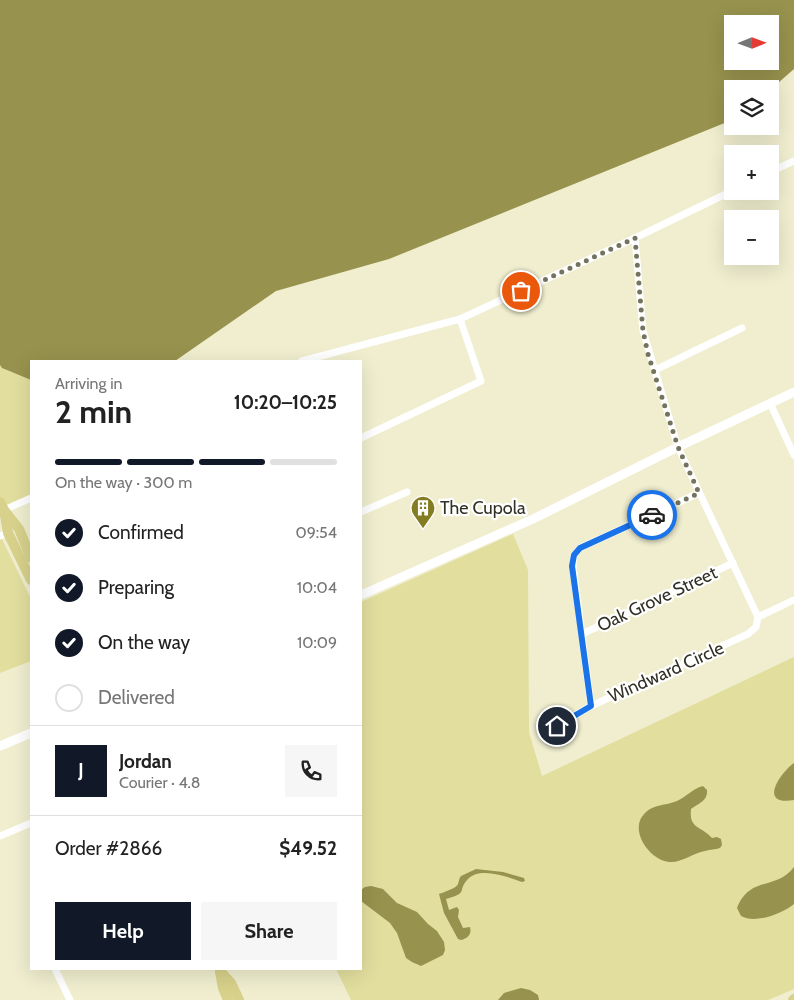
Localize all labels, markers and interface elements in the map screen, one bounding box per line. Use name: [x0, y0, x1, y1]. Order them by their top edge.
north arrow: [724, 15, 779, 70]
map controls: [724, 15, 779, 265]
button: layers: [724, 80, 779, 135]
button: +: [724, 145, 779, 200]
button: −: [724, 210, 779, 265]
pin: [500, 270, 542, 312]
icon: bag: [507, 277, 535, 305]
text: Arriving in: [55, 374, 122, 393]
text: 10:20–10:25: [234, 391, 337, 414]
text: 2 min: [55, 392, 132, 431]
text: On the way · 300 m: [55, 473, 192, 492]
courier: [627, 490, 677, 540]
building icon: The Cupola: [410, 495, 436, 529]
place label: The Cupola: [440, 497, 526, 519]
icon: car: [638, 501, 666, 529]
icon: check: [55, 519, 83, 547]
text: Confirmed: [98, 521, 184, 544]
text: 09:54: [296, 523, 337, 542]
street label: Oak Grove Street: [594, 562, 720, 636]
icon: check: [55, 574, 83, 602]
text: Preparing: [98, 576, 174, 599]
text: 10:04: [297, 578, 337, 597]
icon: check: [55, 629, 83, 657]
text: On the way: [98, 631, 190, 654]
text: 10:09: [297, 633, 337, 652]
street label: Windward Circle: [605, 637, 727, 707]
text: Delivered: [98, 686, 175, 709]
pin: [536, 705, 578, 747]
icon: home: [543, 712, 571, 740]
button: phone: [285, 745, 337, 797]
text: Jordan: [119, 750, 172, 773]
text: J: [78, 759, 84, 782]
text: Courier · 4.8: [119, 773, 201, 792]
text: Order #2866: [55, 837, 162, 860]
text: $49.52: [279, 837, 337, 860]
button: Help: [55, 902, 191, 960]
button: Share: [201, 902, 337, 960]

